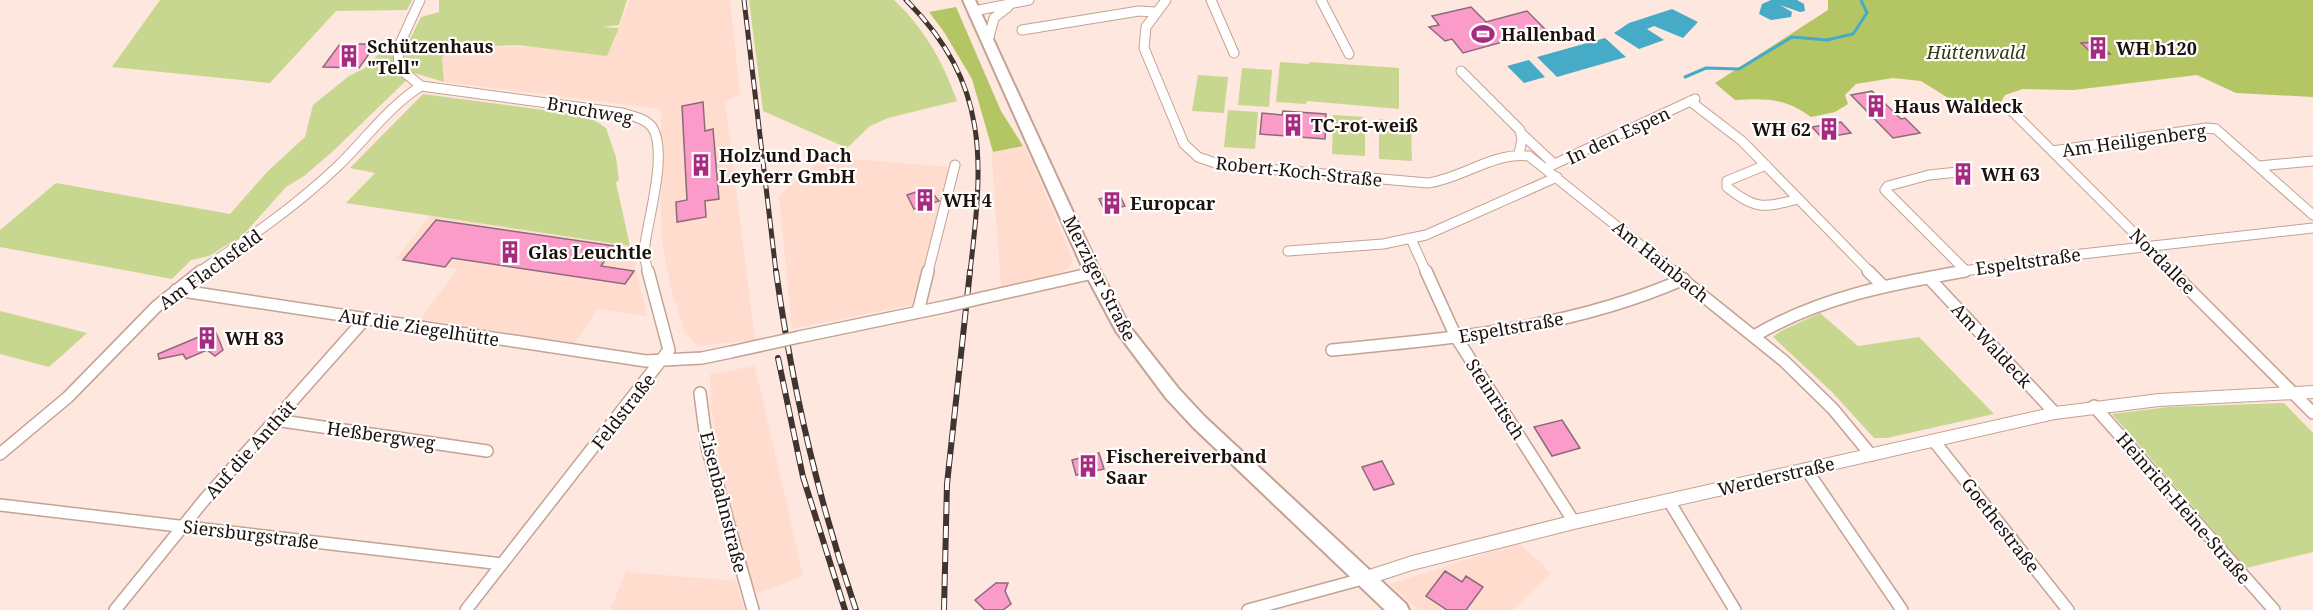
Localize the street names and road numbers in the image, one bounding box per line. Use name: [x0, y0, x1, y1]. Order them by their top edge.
street label: Bruchweg: [545, 91, 635, 129]
street label: In den Espen: [1562, 100, 1674, 169]
street label: Am Heiligenberg: [2060, 118, 2208, 162]
street label: Robert-Koch-Straße: [1214, 150, 1384, 192]
street label: Merziger Straße: [1058, 211, 1142, 345]
street label: Am Hainbach: [1608, 215, 1714, 307]
street label: Am Flachsfeld: [154, 223, 266, 315]
street label: Nordallee: [2125, 223, 2201, 299]
street label: Espeltstraße: [1974, 242, 2082, 280]
street label: Am Waldeck: [1946, 297, 2038, 393]
street label: Auf die Ziegelhütte: [337, 302, 501, 352]
street label: Espeltstraße: [1457, 306, 1565, 348]
street label: Steinritsch: [1461, 354, 1531, 444]
street label: Feldstraße: [586, 368, 660, 454]
street label: Auf die Anthät: [199, 395, 301, 503]
street label: Heßbergweg: [325, 416, 437, 455]
street label: Heinrich-Heine-Straße: [2111, 427, 2257, 589]
street label: Eisenbahnstraße: [695, 429, 753, 575]
street label: Werderstraße: [1715, 451, 1837, 501]
street label: Goethestraße: [1956, 473, 2046, 577]
street label: Siersburgstraße: [182, 514, 320, 554]

